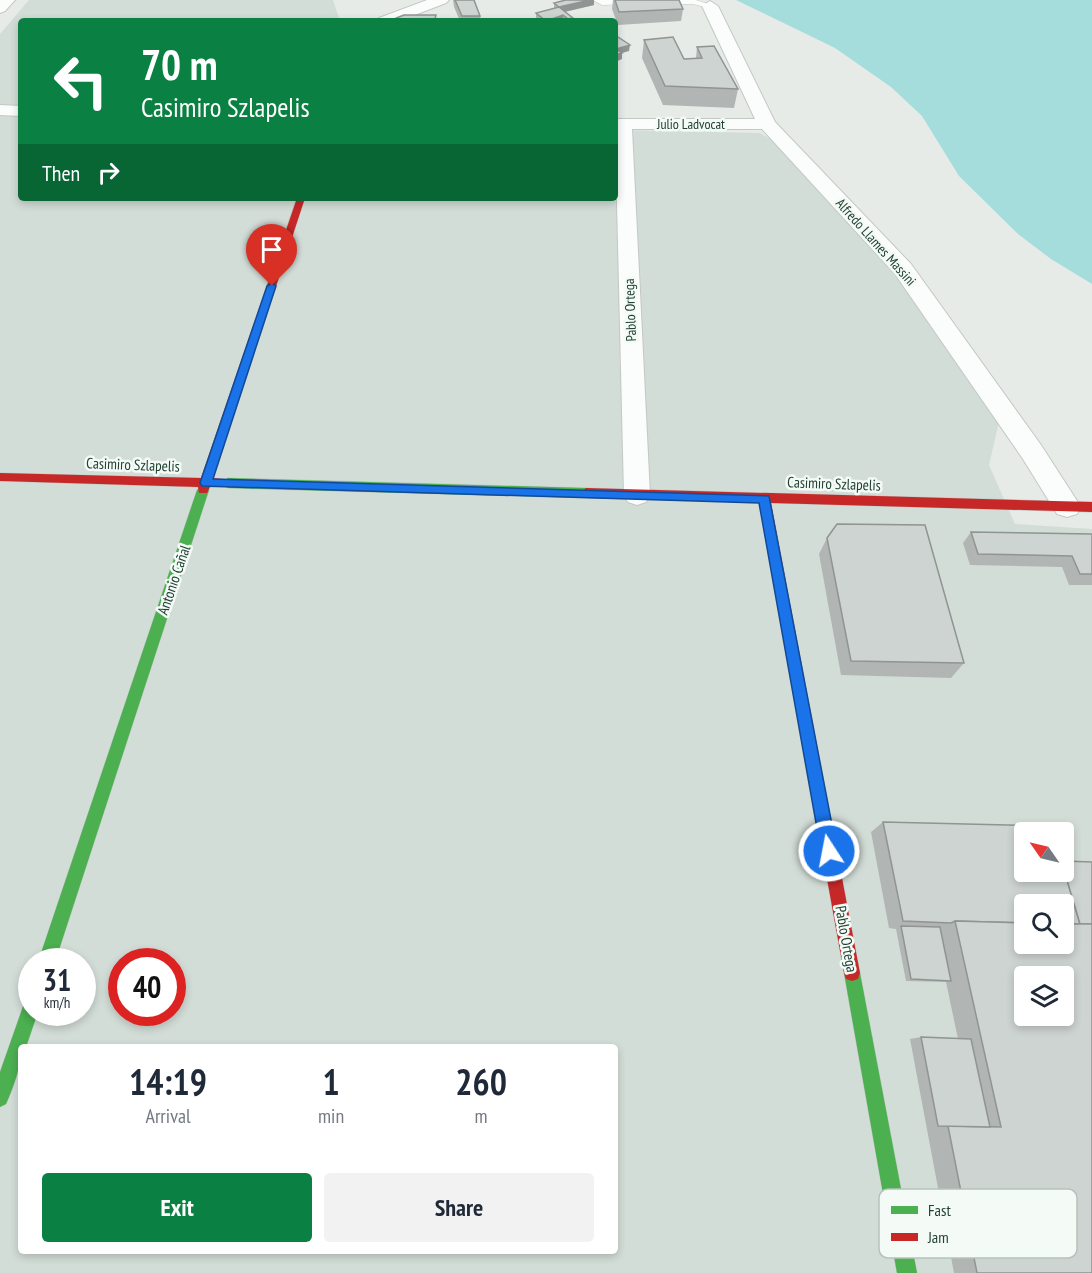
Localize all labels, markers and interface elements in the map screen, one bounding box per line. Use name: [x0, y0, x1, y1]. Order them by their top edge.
text: 70 m: [141, 37, 218, 92]
icon: left: [42, 42, 120, 120]
text: Casimiro Szlapelis: [141, 90, 310, 124]
street label: Julio Ladvocat: [656, 115, 725, 133]
icon: right: [92, 156, 125, 189]
text: Then: [42, 159, 80, 187]
street label: Alfredo Llames Massini: [832, 194, 920, 290]
pin: [246, 224, 297, 286]
icon: arrive: [255, 233, 288, 266]
street label: Pablo Ortega: [620, 278, 640, 342]
street label: Casimiro Szlapelis: [86, 453, 180, 476]
street label: Casimiro Szlapelis: [787, 472, 881, 495]
street label: Antonio Cañal: [153, 542, 194, 617]
position arrow: [797, 819, 861, 883]
north arrow: [1014, 822, 1074, 882]
map controls: [1014, 822, 1074, 1026]
button: search: [1014, 894, 1074, 954]
street label: Pablo Ortega: [831, 904, 862, 974]
speed limit sign: 40: [108, 948, 186, 1026]
text: 31: [43, 960, 71, 999]
button: layers: [1014, 966, 1074, 1026]
text: km/h: [44, 993, 70, 1012]
text: 14:19: [129, 1058, 207, 1105]
text: 1: [322, 1058, 340, 1105]
text: 260: [455, 1058, 507, 1105]
text: Arrival: [145, 1103, 191, 1129]
text: min: [318, 1103, 344, 1129]
text: m: [475, 1103, 488, 1129]
button: Exit: [42, 1173, 312, 1242]
button: Share: [324, 1173, 594, 1242]
legend: [879, 1189, 1077, 1258]
text: Fast: [928, 1200, 951, 1220]
text: Jam: [927, 1227, 949, 1247]

